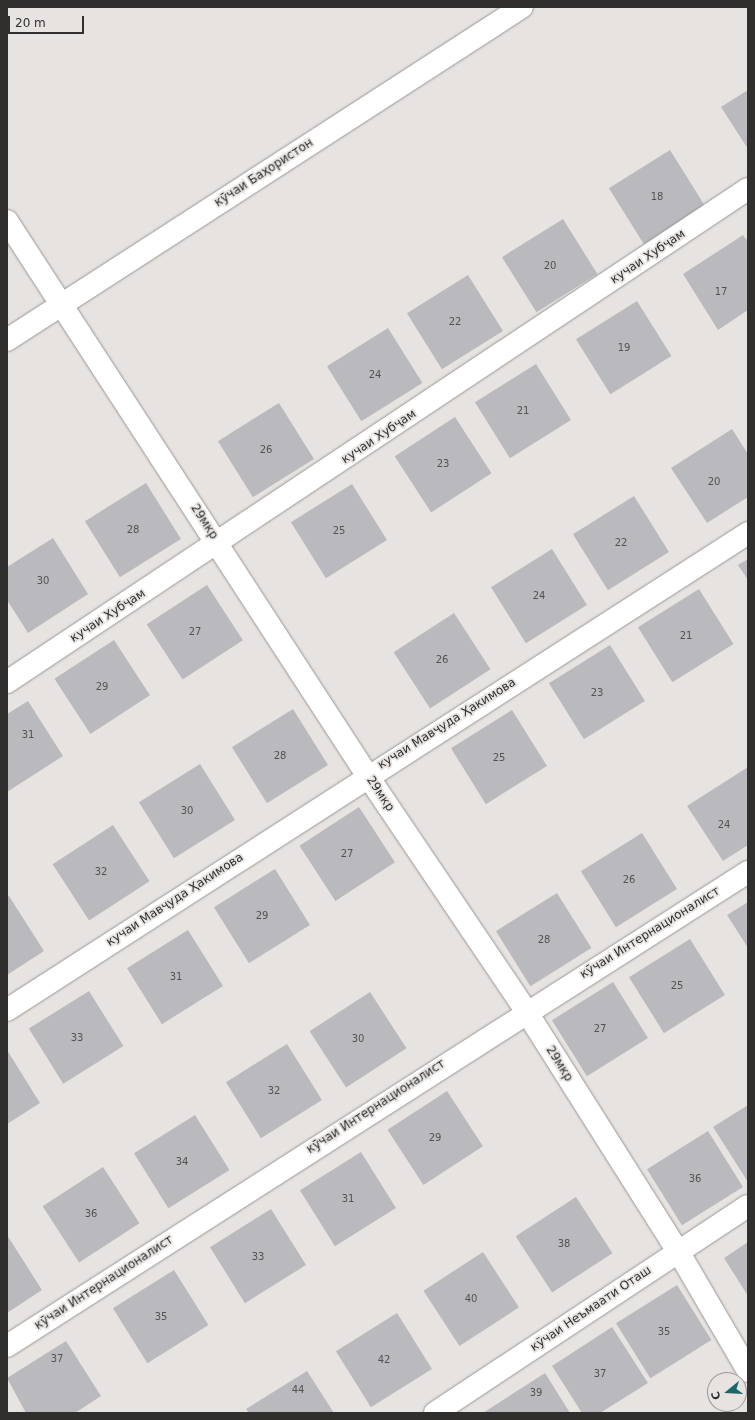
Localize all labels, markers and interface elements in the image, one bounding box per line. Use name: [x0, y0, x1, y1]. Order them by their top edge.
scale bar: [10, 8, 86, 34]
text: 20 m: [15, 16, 46, 30]
street label: кӯчаи Баҳористон: [212, 136, 316, 210]
house number: 18: [651, 191, 663, 203]
street label: кучаи Хубҷам: [608, 227, 688, 287]
house number: 20: [544, 260, 556, 272]
house number: 17: [715, 286, 727, 298]
house number: 22: [449, 316, 461, 328]
house number: 19: [618, 342, 630, 354]
house number: 24: [369, 369, 381, 381]
house number: 21: [517, 405, 529, 417]
street label: кучаи Хубҷам: [339, 407, 419, 467]
house number: 26: [260, 444, 272, 456]
house number: 23: [437, 458, 449, 470]
house number: 20: [708, 476, 720, 488]
street label: 29мкр: [187, 502, 221, 542]
house number: 28: [127, 524, 139, 536]
house number: 25: [333, 525, 345, 537]
house number: 22: [615, 537, 627, 549]
house number: 30: [37, 575, 49, 587]
street label: кучаи Хубҷам: [68, 586, 148, 646]
house number: 24: [533, 590, 545, 602]
house number: 27: [189, 626, 201, 638]
house number: 21: [680, 630, 692, 642]
house number: 26: [436, 654, 448, 666]
street label: кучаи Мавҷуда Ҳакимова: [375, 675, 519, 773]
house number: 29: [96, 681, 108, 693]
house number: 23: [591, 687, 603, 699]
house number: 31: [22, 729, 34, 741]
house number: 28: [274, 750, 286, 762]
house number: 25: [493, 752, 505, 764]
street label: 29мкр: [363, 774, 397, 814]
house number: 30: [181, 805, 193, 817]
house number: 24: [718, 819, 730, 831]
house number: 27: [341, 848, 353, 860]
street label: кучаи Мавҷуда Ҳакимова: [104, 850, 246, 950]
house number: 32: [95, 866, 107, 878]
house number: 26: [623, 874, 635, 886]
street label: кӯчаи Интернационалист: [578, 884, 722, 982]
house number: 29: [256, 910, 268, 922]
house number: 28: [538, 934, 550, 946]
house number: 31: [170, 971, 182, 983]
house number: 25: [671, 980, 683, 992]
house number: 27: [594, 1023, 606, 1035]
house number: 33: [71, 1032, 83, 1044]
house number: 30: [352, 1033, 364, 1045]
street label: 29мкр: [543, 1044, 575, 1084]
street label: кӯчаи Интернационалист: [304, 1057, 448, 1157]
house number: 32: [268, 1085, 280, 1097]
house number: 29: [429, 1132, 441, 1144]
house number: 34: [176, 1156, 188, 1168]
house number: 36: [689, 1173, 701, 1185]
house number: 31: [342, 1193, 354, 1205]
house number: 36: [85, 1208, 97, 1220]
street label: кӯчаи Интернационалист: [32, 1233, 176, 1333]
house number: 38: [558, 1238, 570, 1250]
house number: 33: [252, 1251, 264, 1263]
street label: кӯчаи Неъмаати Оташ: [528, 1263, 654, 1355]
house number: 40: [465, 1293, 477, 1305]
house number: 35: [155, 1311, 167, 1323]
house number: 35: [658, 1326, 670, 1338]
house number: 37: [51, 1353, 63, 1365]
house number: 42: [378, 1354, 390, 1366]
house number: 37: [594, 1368, 606, 1380]
north arrow: [707, 1372, 747, 1412]
house number: 44: [292, 1384, 304, 1396]
house number: 39: [530, 1387, 542, 1399]
text: С: [709, 1390, 723, 1401]

